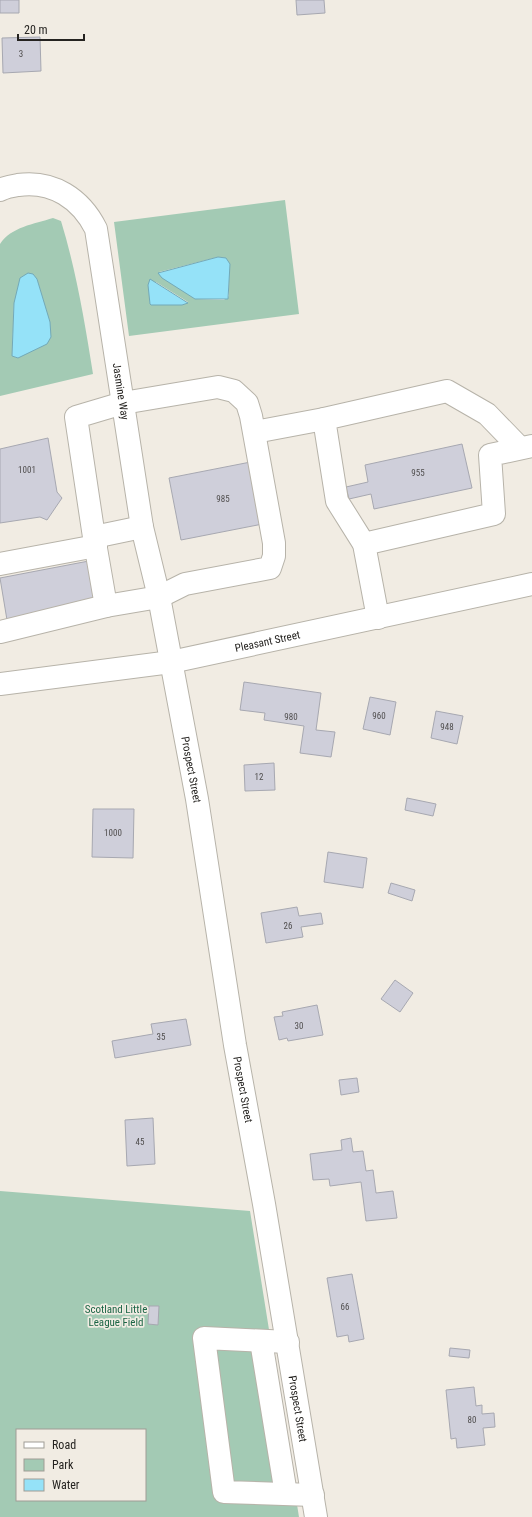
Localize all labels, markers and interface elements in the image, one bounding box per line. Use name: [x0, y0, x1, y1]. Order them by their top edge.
scale bar: [18, 16, 84, 42]
text: 20 m: [24, 23, 48, 37]
house number: 3: [19, 49, 23, 59]
street label: Jasmine Way: [110, 362, 131, 421]
house number: 1001: [18, 465, 36, 475]
house number: 955: [411, 468, 425, 478]
house number: 985: [216, 494, 230, 504]
street label: Pleasant Street: [234, 628, 301, 655]
house number: 960: [372, 711, 386, 721]
house number: 980: [284, 712, 298, 722]
house number: 948: [440, 722, 454, 732]
street label: Prospect Street: [178, 736, 204, 804]
house number: 12: [255, 772, 264, 782]
house number: 1000: [104, 828, 122, 838]
house number: 26: [284, 921, 292, 931]
house number: 30: [295, 1021, 303, 1031]
house number: 35: [157, 1032, 166, 1042]
street label: Prospect Street: [230, 1055, 255, 1124]
house number: 45: [136, 1137, 145, 1147]
house number: 66: [341, 1302, 349, 1312]
park label: Scotland Little League Field: [85, 1303, 147, 1329]
street label: Prospect Street: [286, 1375, 309, 1443]
house number: 80: [468, 1415, 476, 1425]
legend: [16, 1429, 146, 1501]
text: Road: [52, 1438, 76, 1452]
text: Park: [52, 1458, 74, 1472]
text: Water: [52, 1478, 80, 1492]

